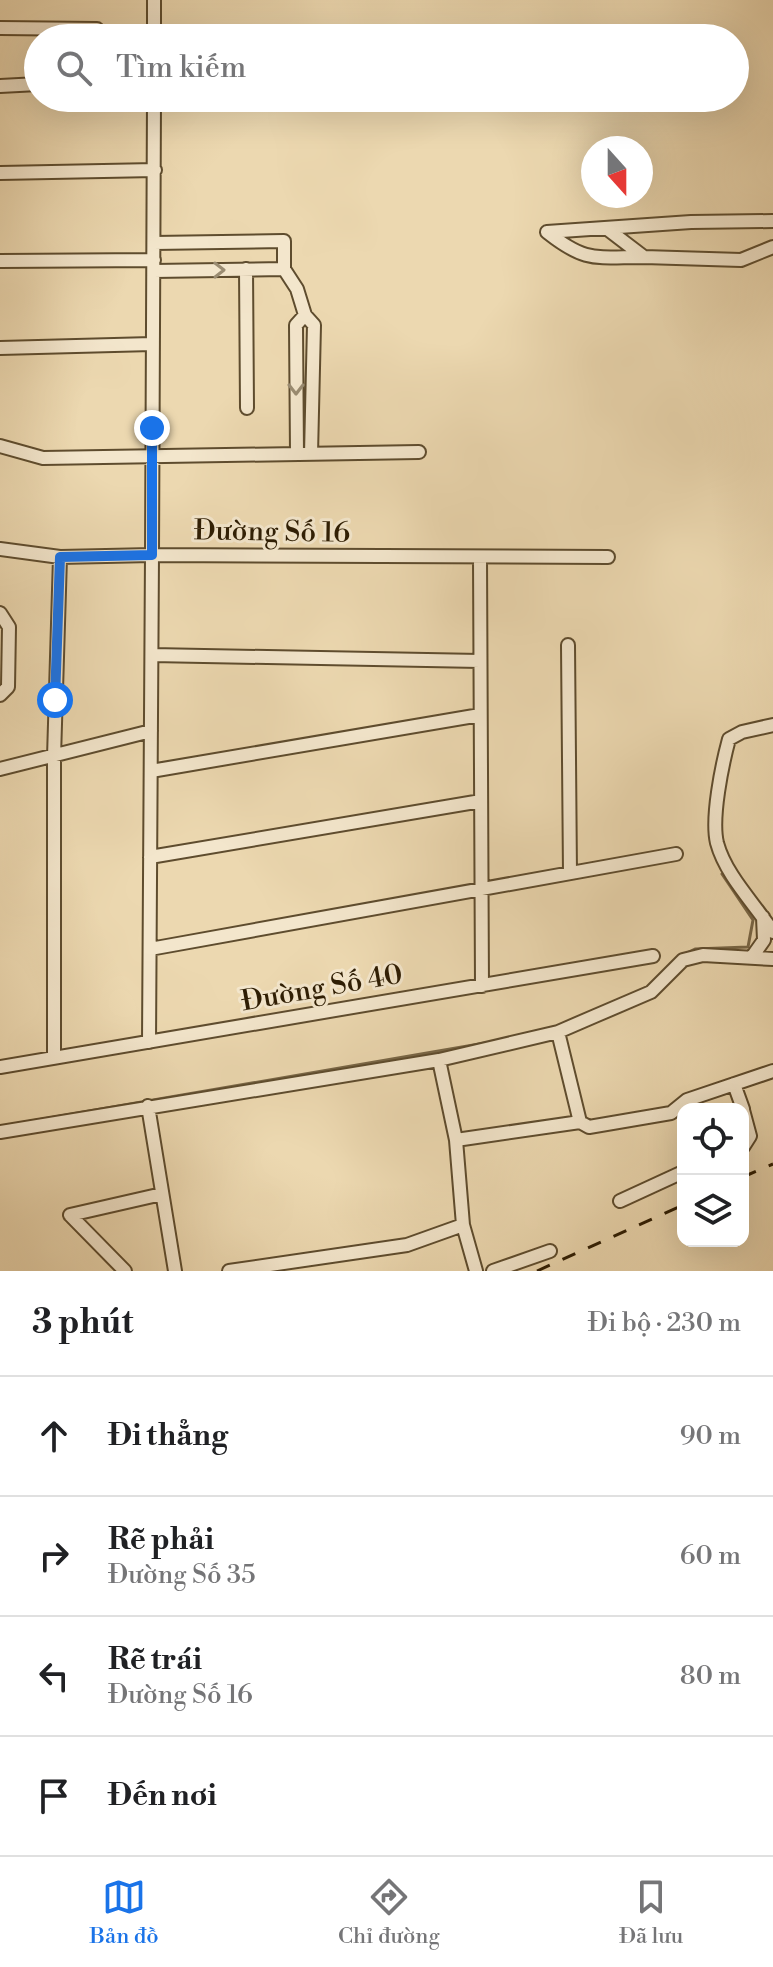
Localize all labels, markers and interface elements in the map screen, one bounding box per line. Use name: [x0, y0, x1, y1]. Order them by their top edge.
search box: [24, 24, 749, 112]
icon: search: [52, 46, 96, 90]
text: Tìm kiếm: [116, 49, 246, 87]
north arrow: [581, 136, 653, 208]
one-way arrow: [213, 261, 226, 278]
one-way arrow: [287, 383, 305, 396]
route end: [134, 410, 170, 446]
street label: Đường Số 16: [194, 513, 350, 551]
route start: [37, 682, 73, 718]
street label: Đường Số 40: [239, 957, 405, 1019]
map controls: [677, 1103, 749, 1247]
button: locate: [677, 1103, 749, 1175]
button: layers: [677, 1175, 749, 1247]
text: 3 phút: [32, 1302, 133, 1344]
text: Đi bộ · 230 m: [588, 1307, 741, 1339]
icon: ahead: [32, 1414, 76, 1458]
text: Đi thẳng: [108, 1417, 228, 1455]
text: 90 m: [680, 1420, 741, 1452]
text: Rẽ phải: [108, 1521, 214, 1559]
icon: right: [32, 1534, 76, 1578]
text: 60 m: [680, 1540, 741, 1572]
text: Đường Số 35: [108, 1559, 256, 1591]
text: Rẽ trái: [108, 1641, 202, 1679]
icon: left: [32, 1654, 76, 1698]
text: 80 m: [680, 1660, 741, 1692]
text: Đường Số 16: [108, 1679, 253, 1711]
icon: arrive: [32, 1774, 76, 1818]
text: Đến nơi: [108, 1777, 217, 1815]
tab: Bản đồ: [90, 1875, 159, 1950]
tab: Chỉ đường: [338, 1875, 440, 1950]
tab: Đã lưu: [619, 1875, 683, 1950]

